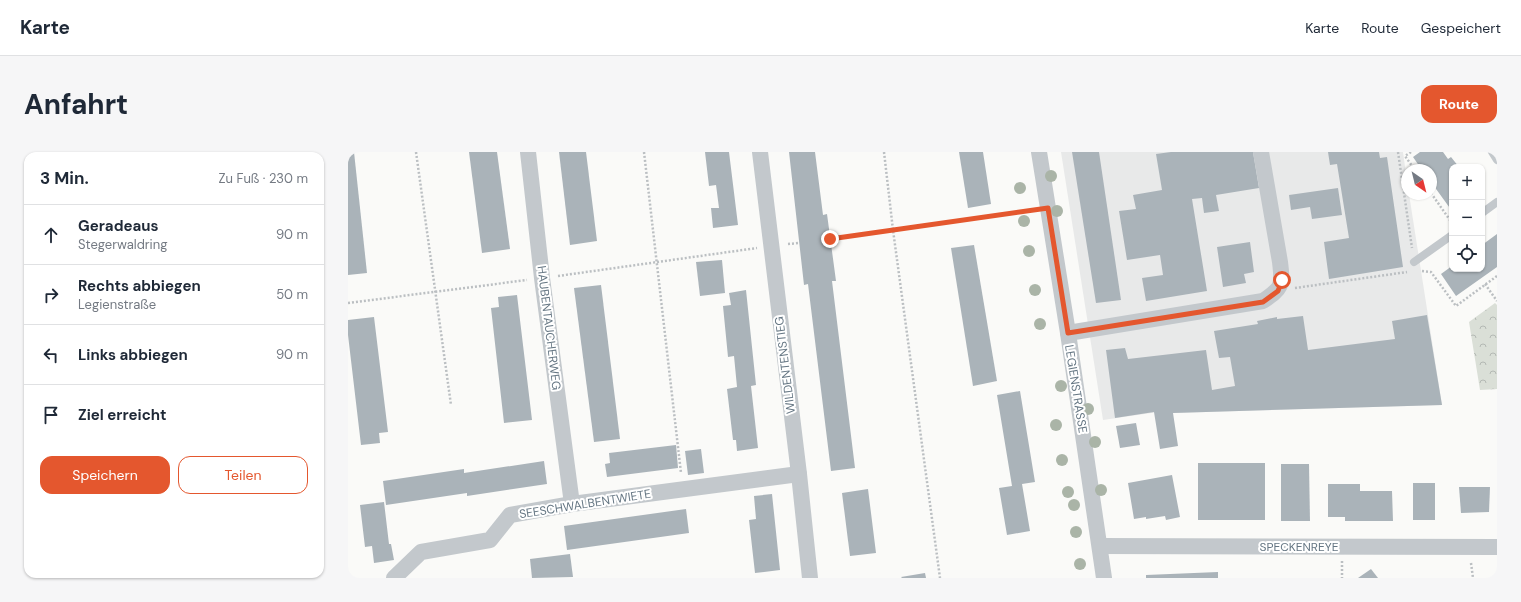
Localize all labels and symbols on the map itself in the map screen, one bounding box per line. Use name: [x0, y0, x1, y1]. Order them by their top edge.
north arrow: [1401, 164, 1437, 200]
route end: [821, 230, 839, 248]
street label: HAUBENTAUCHERWEG: [533, 265, 565, 391]
route start: [1273, 271, 1291, 289]
street label: WILDENTENSTIEG: [771, 315, 799, 415]
street label: LEGIENSTRASSE: [1061, 344, 1091, 435]
street label: SEESCHWALBENTWIETE: [518, 486, 652, 522]
street label: SPECKENREYE: [1259, 539, 1339, 555]

